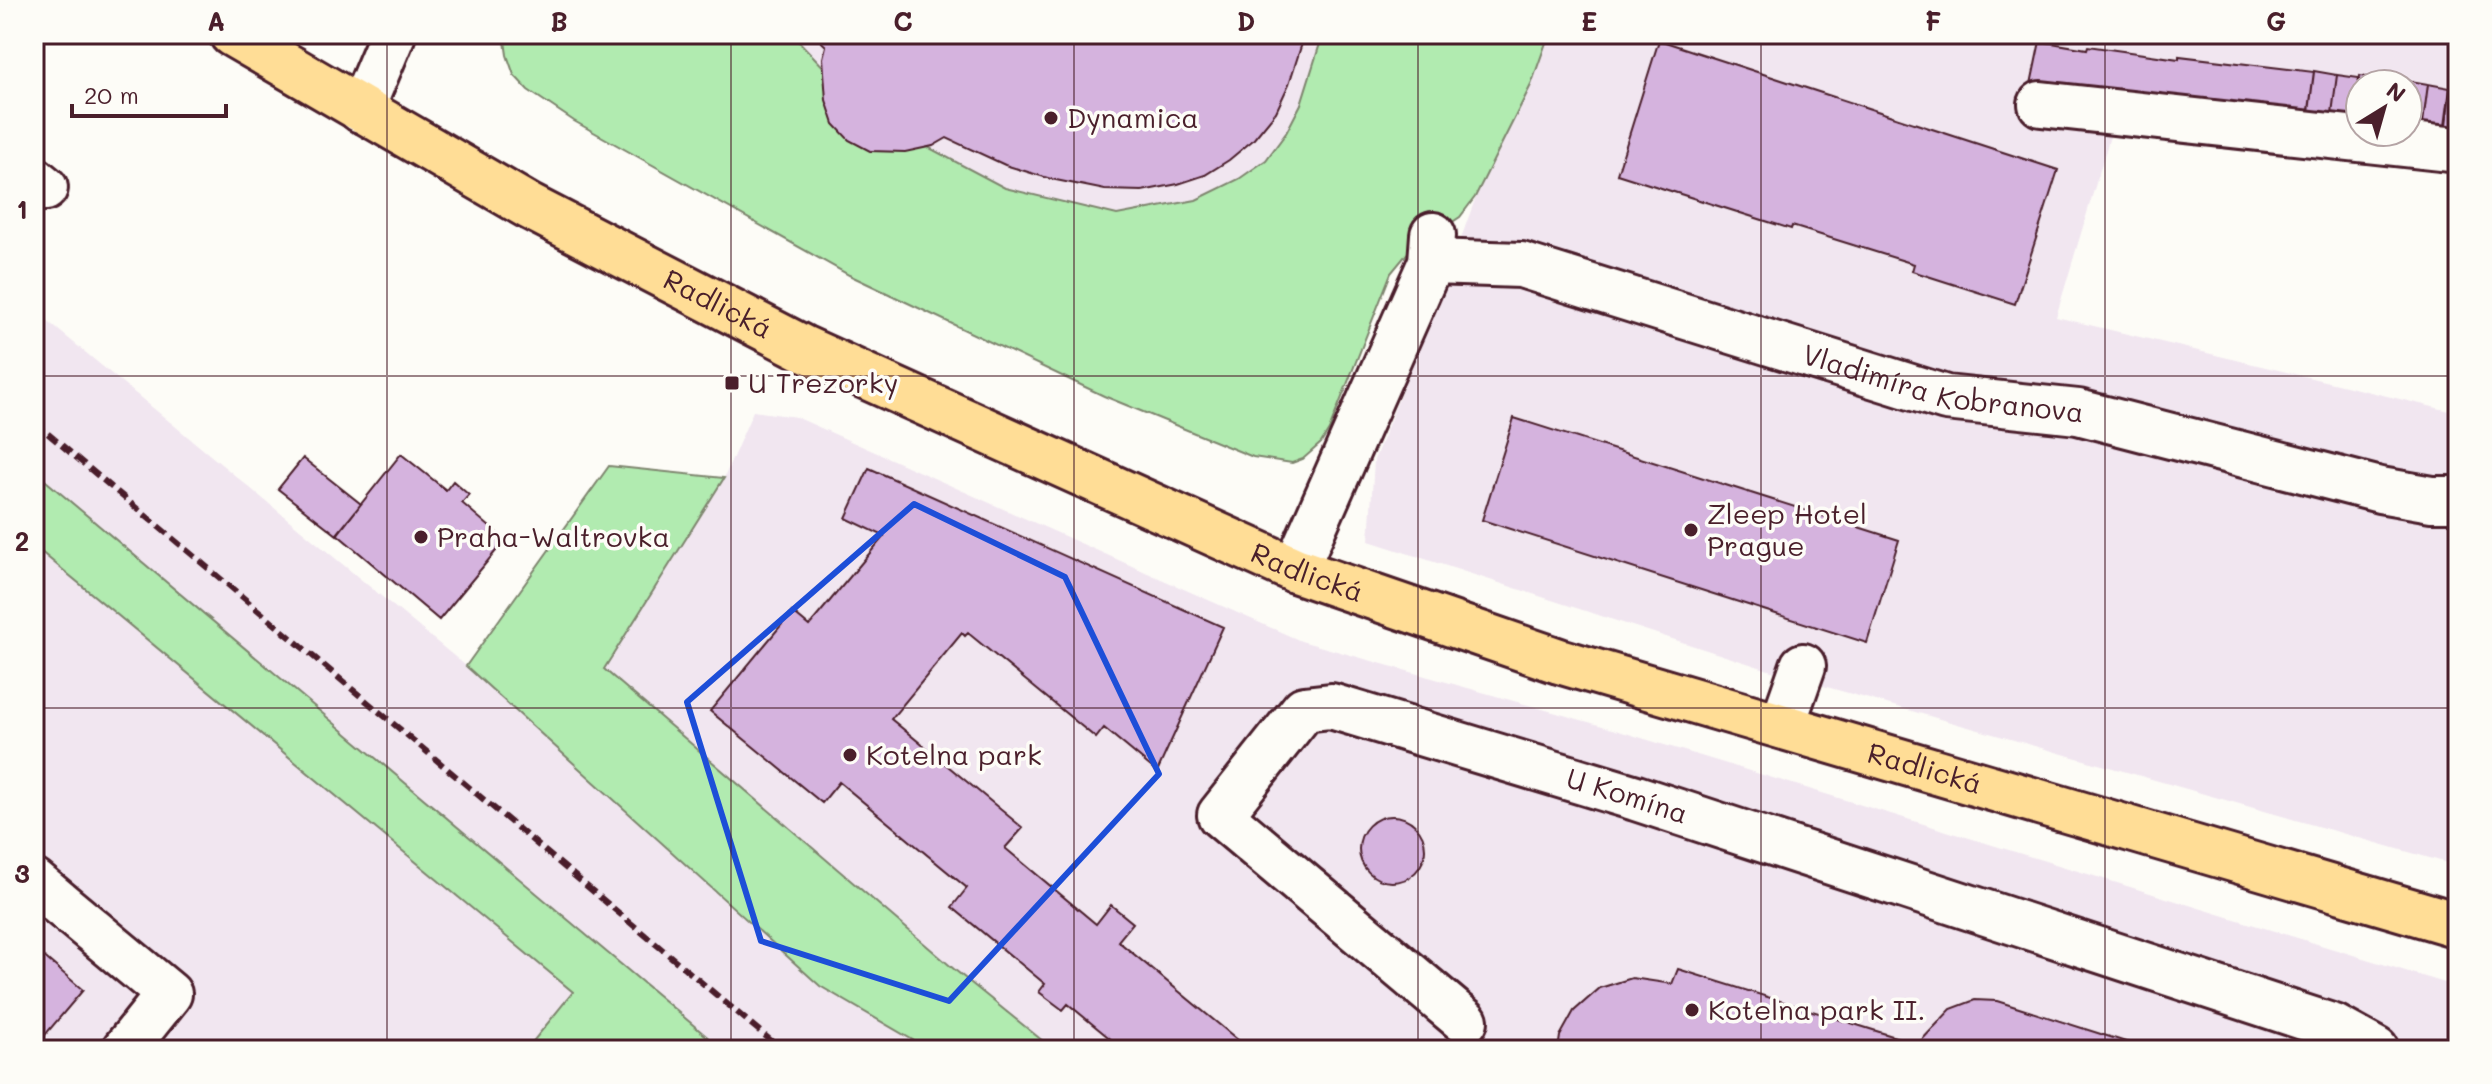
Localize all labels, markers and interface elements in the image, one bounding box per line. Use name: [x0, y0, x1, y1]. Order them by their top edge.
text: A: [207, 4, 225, 38]
text: B: [550, 4, 568, 38]
text: C: [893, 4, 913, 38]
text: D: [1237, 4, 1255, 38]
text: E: [1581, 4, 1597, 38]
text: F: [1925, 4, 1941, 38]
text: G: [2266, 4, 2286, 38]
scale bar: [72, 68, 226, 118]
north arrow: [2344, 68, 2424, 148]
text: N: [2381, 75, 2412, 108]
text: 20 m: [84, 79, 139, 110]
place label: Dynamica: [1067, 99, 1199, 135]
marker: Dynamica: [1042, 109, 1060, 127]
text: 1: [16, 192, 28, 226]
street label: Radlická: [658, 260, 779, 346]
street label: Vladimíra Kobranova: [1798, 335, 2086, 430]
place label: U Trezorky: [748, 364, 898, 400]
marker: U Trezorky: [723, 374, 741, 392]
place label: Zleep Hotel Prague: [1707, 495, 1867, 563]
place label: Praha-Waltrovka: [437, 518, 670, 554]
marker: Zleep Hotel Prague: [1682, 521, 1700, 539]
text: 2: [15, 524, 29, 558]
marker: Praha-Waltrovka: [412, 528, 430, 546]
street label: Radlická: [1246, 534, 1368, 609]
street label: Radlická: [1864, 734, 1986, 801]
place label: Kotelna park: [866, 736, 1042, 772]
marker: Kotelna park: [841, 746, 859, 764]
street label: U Komína: [1562, 759, 1693, 831]
text: 3: [14, 856, 30, 890]
place label: Kotelna park II.: [1708, 991, 1926, 1027]
marker: Kotelna park II.: [1683, 1001, 1701, 1019]

